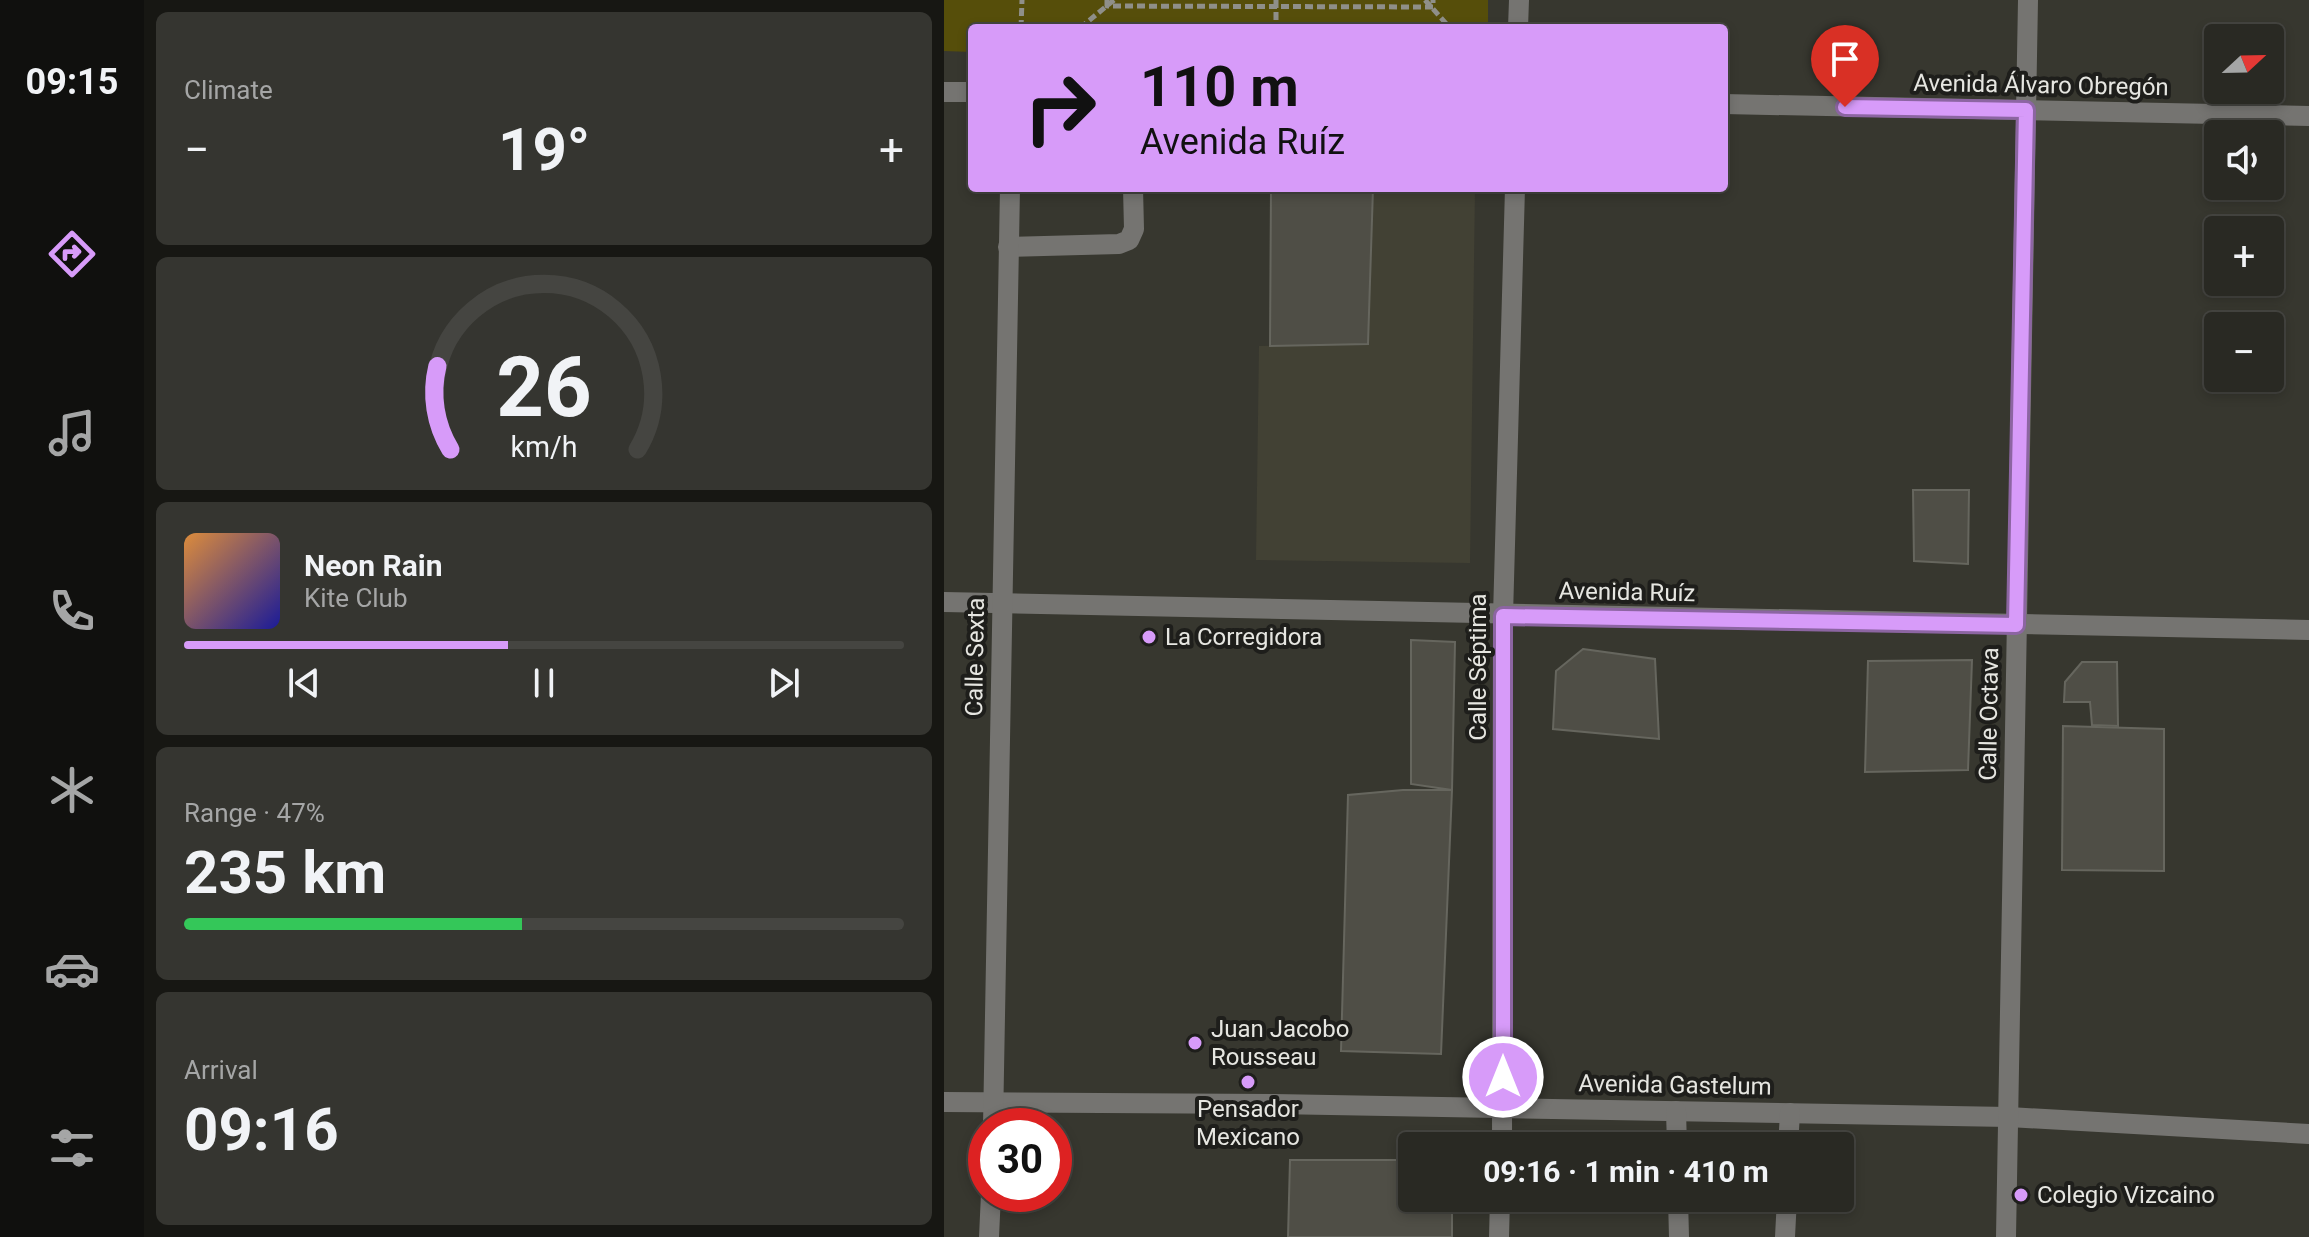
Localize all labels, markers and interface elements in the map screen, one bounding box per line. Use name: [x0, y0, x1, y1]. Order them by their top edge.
north arrow: [2204, 24, 2284, 104]
map controls: [2204, 24, 2284, 392]
pin: [1811, 25, 1879, 107]
icon: arrive: [1823, 37, 1867, 81]
text: 110 m: [1140, 54, 1299, 120]
icon: right: [1008, 56, 1112, 160]
text: 09:15: [26, 61, 118, 103]
street label: Avenida Álvaro Obregón: [1913, 69, 2169, 101]
text: Climate: [184, 75, 273, 105]
text: 19°: [498, 114, 590, 185]
button: sound: [2204, 120, 2284, 200]
text: Avenida Ruíz: [1140, 121, 1345, 163]
text: −: [184, 124, 209, 176]
text: +: [879, 124, 904, 176]
button: +: [2204, 216, 2284, 296]
icon: directions: [44, 226, 100, 282]
button: −: [2204, 312, 2284, 392]
text: 26: [496, 338, 592, 435]
icon: music: [44, 405, 100, 461]
text: km/h: [510, 430, 578, 464]
text: Neon Rain: [304, 548, 443, 583]
street label: Avenida Ruíz: [1558, 577, 1696, 607]
icon: phone: [44, 583, 100, 639]
text: Kite Club: [304, 583, 408, 613]
street label: Calle Séptima: [1464, 593, 1492, 741]
street label: Calle Sexta: [960, 597, 990, 717]
place label: La Corregidora: [1165, 623, 1322, 651]
marker: La Corregidora: [1140, 628, 1158, 646]
street label: Calle Octava: [1974, 647, 2004, 781]
icon: previous: [282, 661, 326, 705]
icon: pause: [522, 661, 566, 705]
icon: next: [762, 661, 806, 705]
icon: climate: [44, 762, 100, 818]
text: Range · 47%: [184, 798, 325, 828]
text: 235 km: [184, 837, 386, 908]
icon: car: [44, 941, 100, 997]
place label: Juan Jacobo Rousseau: [1211, 1015, 1349, 1071]
marker: Juan Jacobo Rousseau: [1186, 1034, 1204, 1052]
position arrow: [1461, 1035, 1545, 1119]
text: Arrival: [184, 1055, 258, 1085]
street label: Avenida Gastelum: [1578, 1069, 1772, 1101]
marker: Pensador Mexicano: [1239, 1073, 1257, 1091]
text: 09:16: [184, 1094, 339, 1165]
place label: Pensador Mexicano: [1196, 1095, 1300, 1151]
speed limit sign: 30: [968, 1108, 1072, 1212]
icon: filters: [44, 1120, 100, 1176]
text: 09:16 · 1 min · 410 m: [1483, 1154, 1769, 1189]
place label: Colegio Vizcaino: [2037, 1181, 2215, 1209]
marker: Colegio Vizcaino: [2012, 1186, 2030, 1204]

